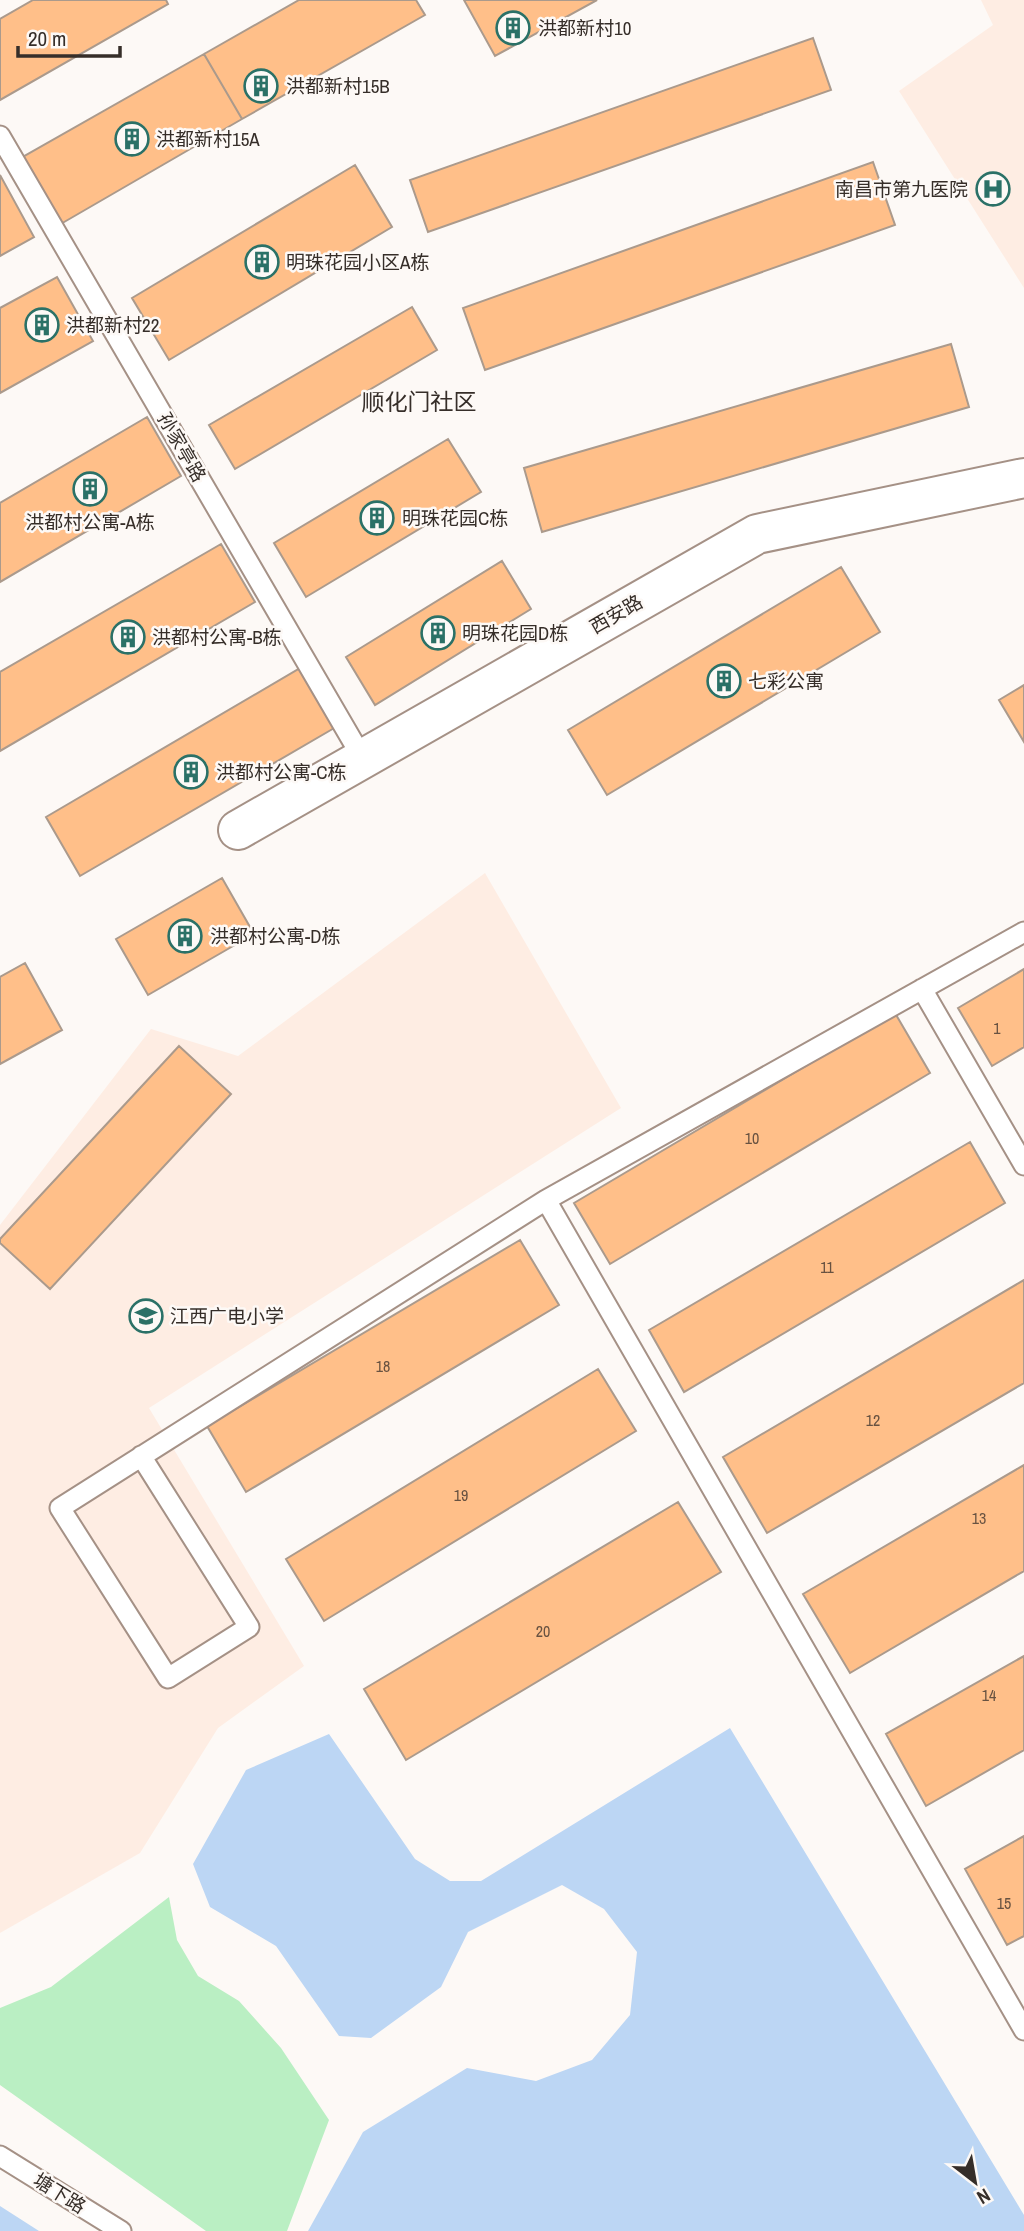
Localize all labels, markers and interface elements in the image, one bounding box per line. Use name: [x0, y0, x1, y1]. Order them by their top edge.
building icon: 洪都新村10: [494, 9, 532, 47]
scale bar: [18, 14, 119, 58]
place label: 洪都新村10: [538, 15, 631, 41]
text: 20 m: [28, 24, 66, 53]
building icon: 洪都新村15B: [242, 67, 280, 105]
place label: 洪都新村15B: [286, 73, 390, 99]
building icon: 洪都新村15A: [113, 120, 151, 158]
place label: 洪都新村15A: [156, 126, 260, 152]
hospital icon: 南昌市第九医院: [974, 170, 1012, 208]
place label: 南昌市第九医院: [835, 176, 968, 202]
building icon: 明珠花园小区A栋: [243, 243, 281, 281]
place label: 明珠花园小区A栋: [286, 249, 429, 275]
building icon: 洪都新村22: [23, 306, 61, 344]
place label: 洪都新村22: [66, 312, 159, 338]
district label: 顺化门社区: [362, 386, 477, 417]
street label: 孙家亭路: [152, 408, 212, 486]
building icon: 洪都村公寓-A栋: [71, 470, 109, 508]
building icon: 明珠花园C栋: [358, 499, 396, 537]
place label: 明珠花园C栋: [402, 505, 508, 531]
place label: 洪都村公寓-A栋: [25, 509, 155, 535]
street label: 西安路: [585, 588, 647, 640]
building icon: 明珠花园D栋: [419, 614, 457, 652]
building icon: 洪都村公寓-B栋: [109, 618, 147, 656]
place label: 明珠花园D栋: [462, 620, 568, 646]
place label: 洪都村公寓-B栋: [152, 624, 282, 650]
building icon: 七彩公寓: [705, 662, 743, 700]
place label: 七彩公寓: [748, 668, 824, 694]
building icon: 洪都村公寓-C栋: [172, 753, 210, 791]
place label: 洪都村公寓-C栋: [216, 759, 346, 785]
building icon: 洪都村公寓-D栋: [166, 917, 204, 955]
place label: 洪都村公寓-D栋: [210, 923, 340, 949]
house number: 1: [993, 1017, 1001, 1039]
house number: 10: [745, 1127, 759, 1149]
house number: 11: [820, 1256, 835, 1278]
school or university icon: 江西广电小学: [127, 1297, 165, 1335]
place label: 江西广电小学: [170, 1303, 284, 1329]
house number: 18: [376, 1355, 390, 1377]
house number: 12: [866, 1409, 880, 1431]
house number: 19: [454, 1484, 468, 1506]
house number: 13: [972, 1507, 986, 1529]
house number: 20: [536, 1620, 550, 1642]
house number: 14: [982, 1684, 996, 1706]
house number: 15: [997, 1892, 1011, 1914]
north arrow: [940, 2147, 1010, 2217]
street label: 塘下路: [29, 2167, 91, 2219]
text: N: [972, 2183, 995, 2211]

